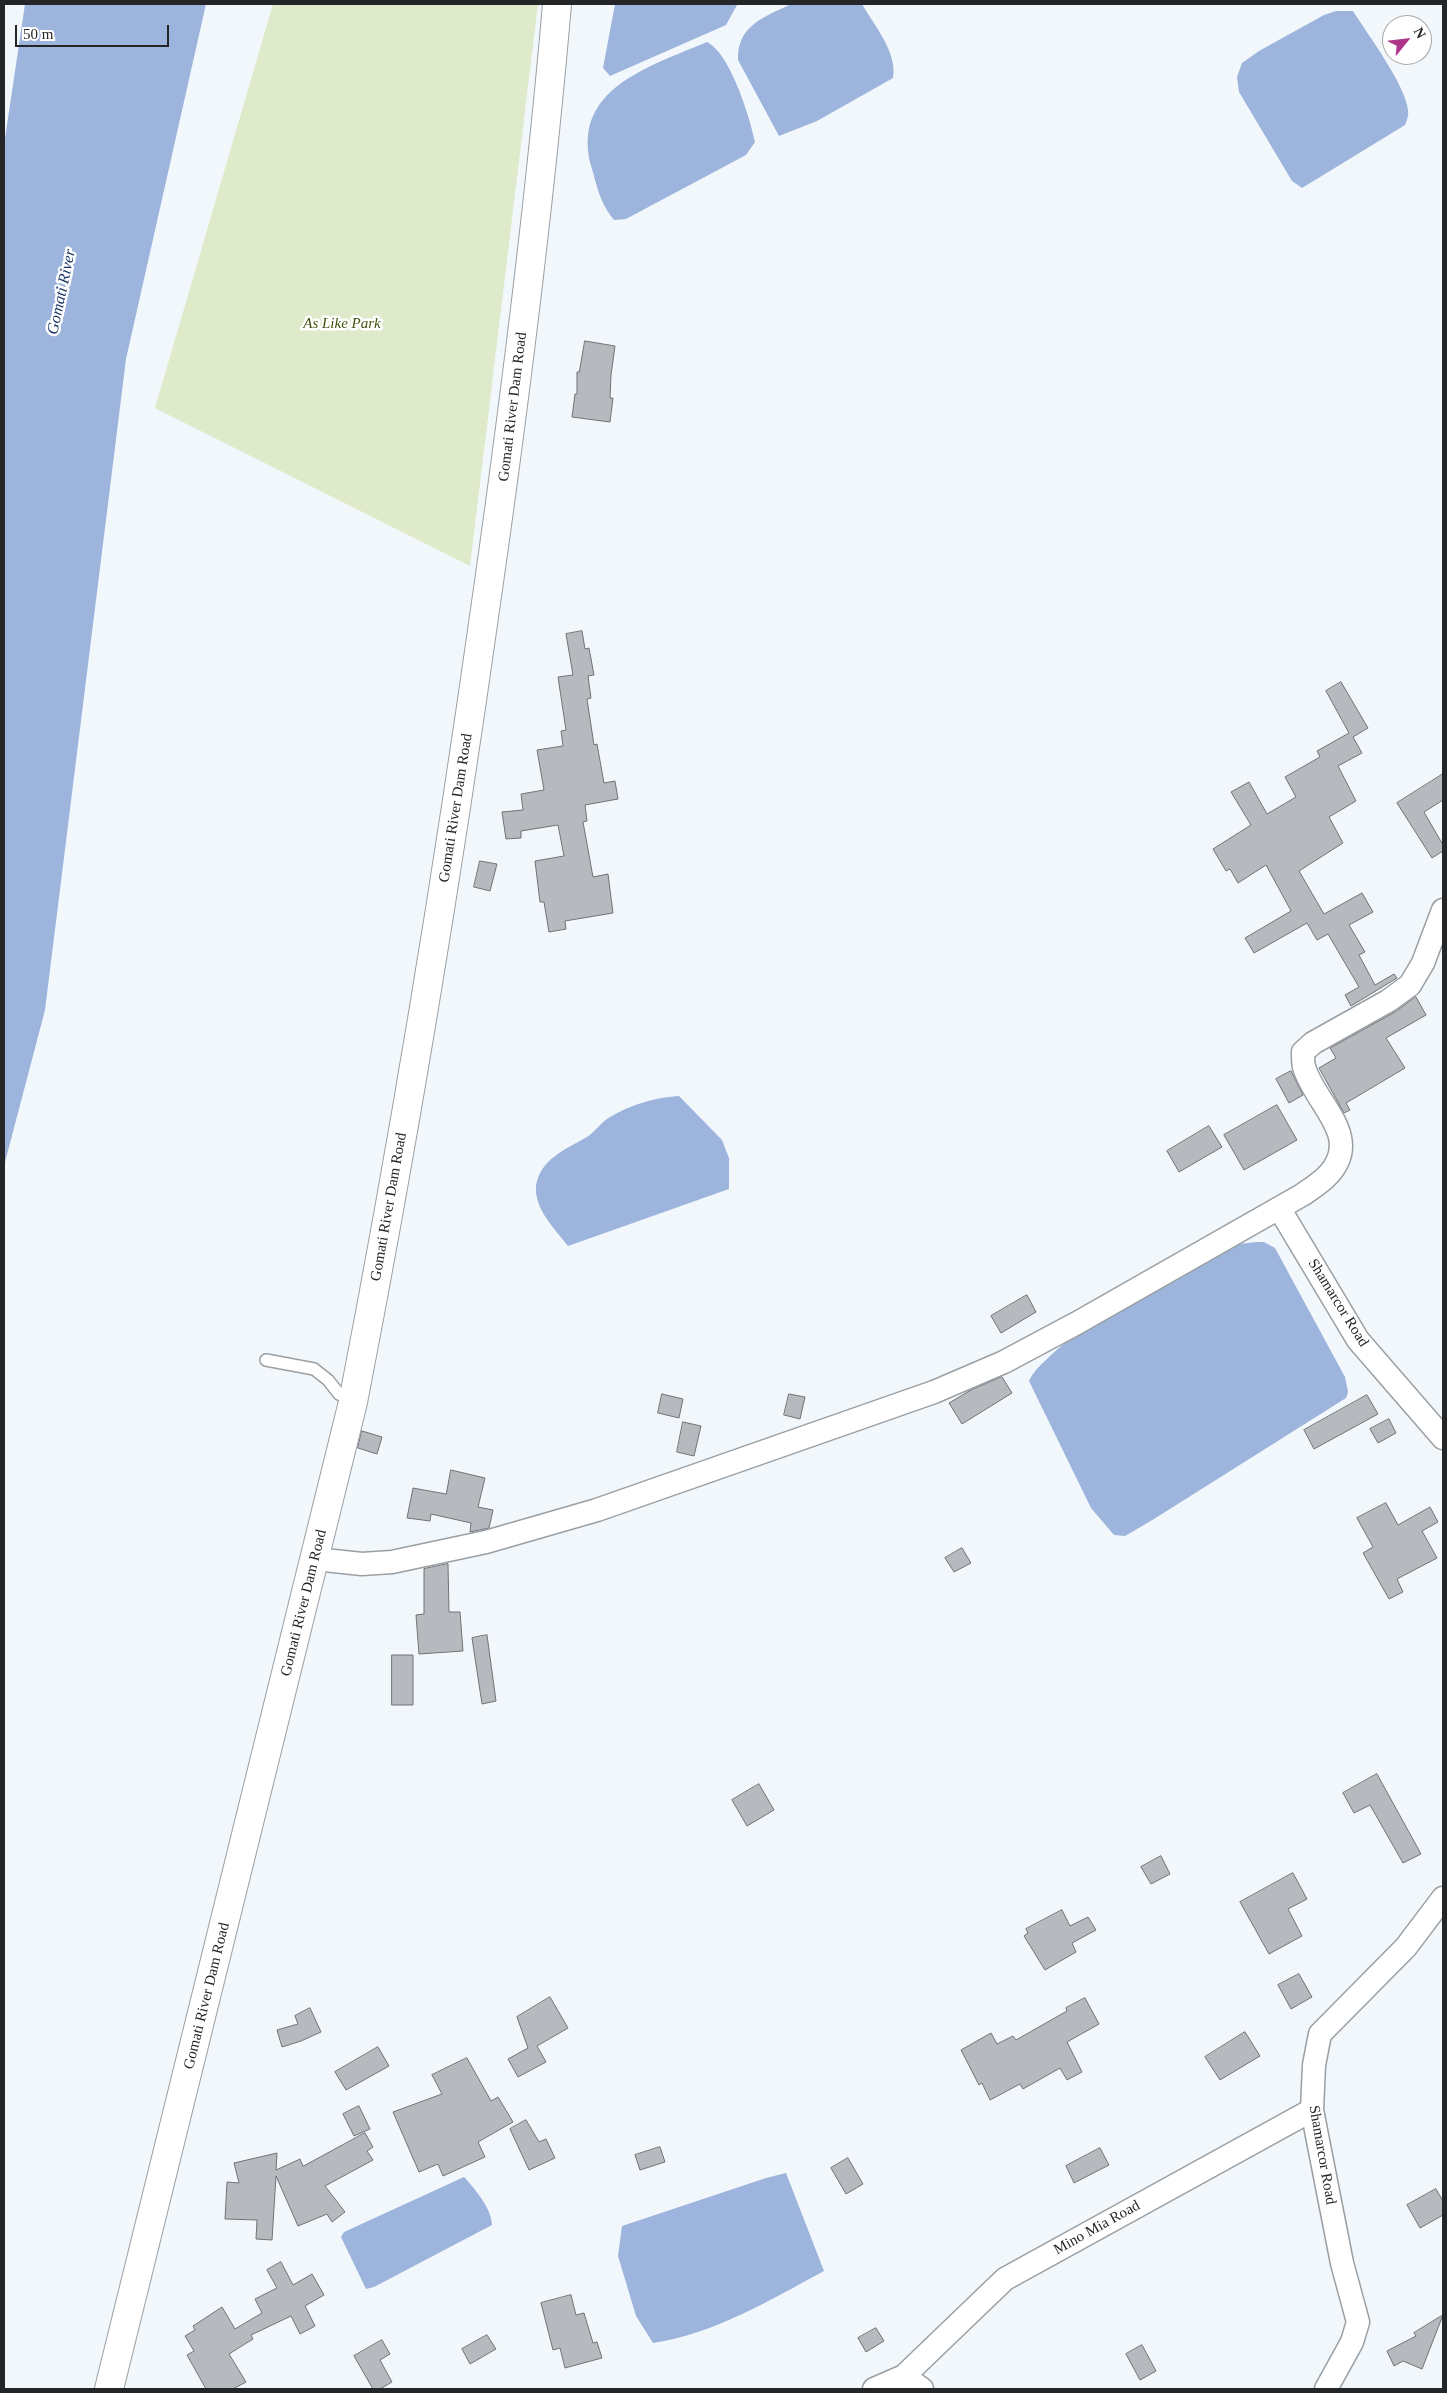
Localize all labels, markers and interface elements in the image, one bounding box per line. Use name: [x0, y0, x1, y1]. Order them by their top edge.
scale bar: [18, 15, 171, 47]
north arrow: [1382, 15, 1432, 65]
text: N: [1411, 25, 1429, 41]
text: 50 m: [23, 26, 53, 42]
water label: Gomati River: [44, 248, 80, 336]
park label: As Like Park: [303, 315, 381, 333]
street label: Gomati River Dam Road: [495, 331, 531, 483]
street label: Gomati River Dam Road: [435, 732, 477, 884]
street label: Gomati River Dam Road: [367, 1131, 411, 1283]
street label: Shamarcor Road: [1304, 1256, 1372, 1350]
street label: Gomati River Dam Road: [277, 1528, 331, 1678]
street label: Gomati River Dam Road: [180, 1921, 234, 2071]
street label: Shamarcor Road: [1304, 2104, 1340, 2206]
street label: Mino Mia Road: [1051, 2197, 1143, 2259]

